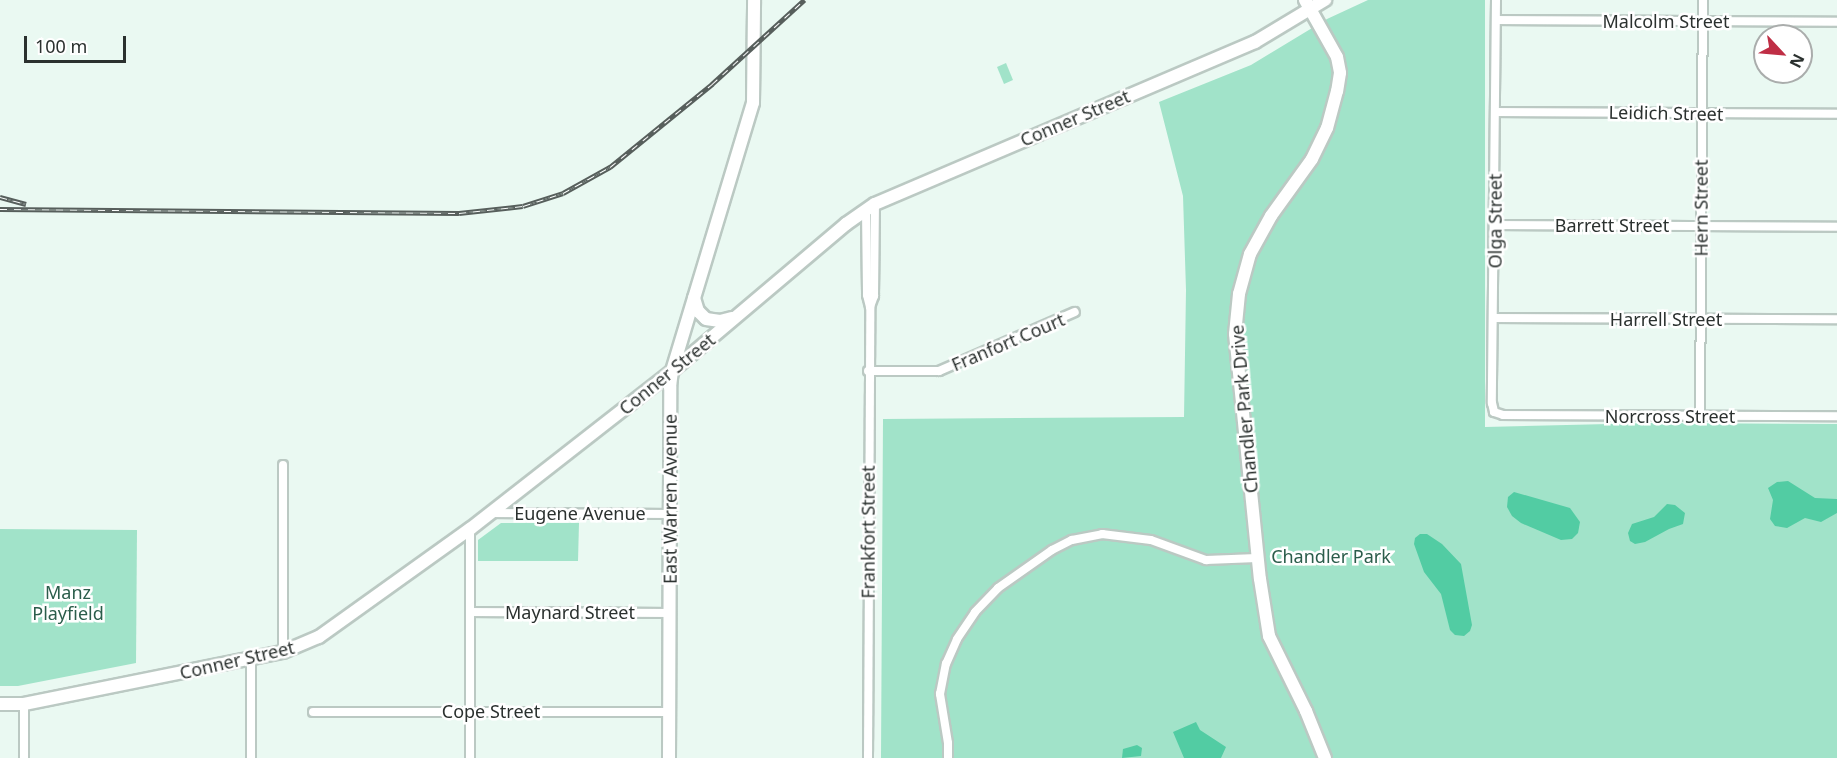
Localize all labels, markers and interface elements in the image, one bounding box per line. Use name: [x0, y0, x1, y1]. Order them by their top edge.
street label: Malcolm Street: [1602, 10, 1730, 32]
scale bar: [27, 24, 129, 62]
north arrow: [1753, 24, 1813, 84]
text: 100 m: [35, 34, 87, 58]
text: N: [1785, 50, 1810, 72]
street label: Conner Street: [1017, 85, 1133, 151]
street label: Leidich Street: [1608, 101, 1724, 125]
street label: Hern Street: [1690, 160, 1712, 256]
street label: Olga Street: [1484, 174, 1506, 268]
street label: Barrett Street: [1555, 214, 1669, 236]
street label: Franfort Court: [948, 308, 1068, 376]
street label: Harrell Street: [1610, 308, 1722, 330]
street label: Chandler Park Drive: [1226, 324, 1262, 494]
street label: Conner Street: [615, 329, 719, 419]
street label: Norcross Street: [1605, 405, 1735, 427]
street label: East Warren Avenue: [659, 414, 681, 584]
street label: Frankfort Street: [857, 465, 879, 599]
street label: Eugene Avenue: [514, 502, 646, 524]
park label: Chandler Park: [1271, 545, 1391, 567]
park label: Manz Playfield: [32, 582, 104, 624]
street label: Maynard Street: [505, 601, 635, 623]
street label: Conner Street: [178, 636, 296, 684]
street label: Cope Street: [442, 700, 540, 722]

